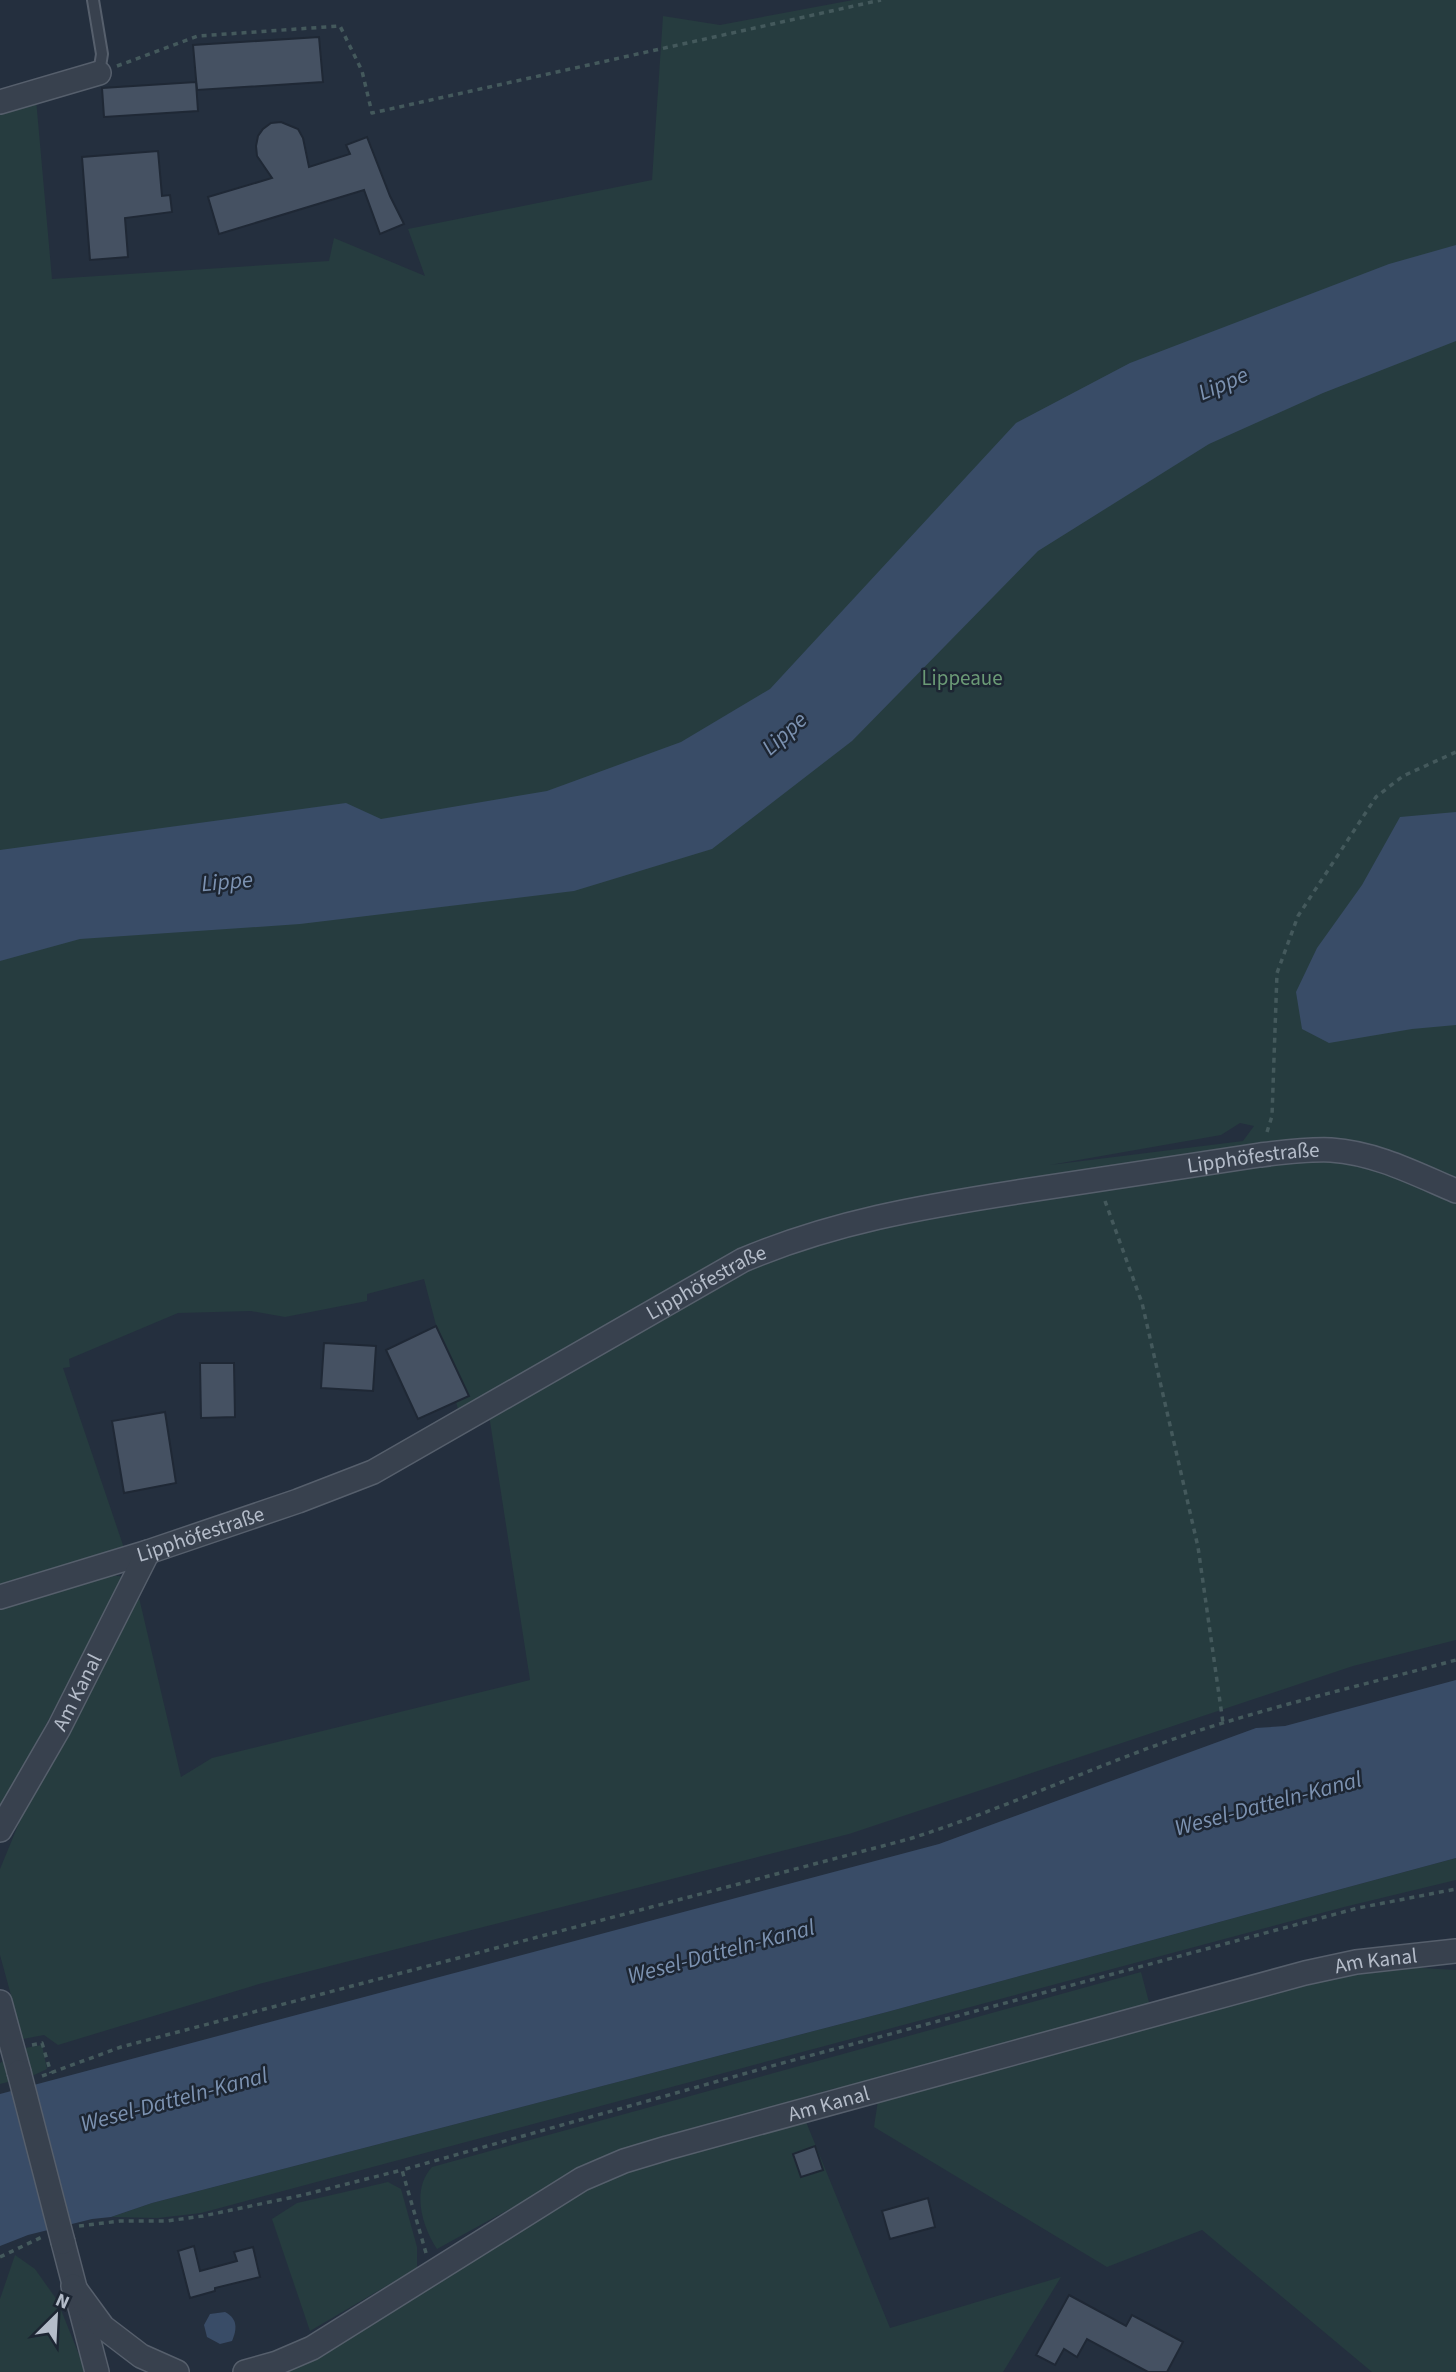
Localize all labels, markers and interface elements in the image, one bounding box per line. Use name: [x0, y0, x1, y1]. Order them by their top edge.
water label: Lippe: [1193, 358, 1253, 409]
park label: Lippeaue: [921, 663, 1003, 693]
water label: Lippe: [754, 704, 815, 763]
water label: Lippe: [200, 863, 254, 900]
street label: Lipphöfestraße: [1185, 1135, 1320, 1181]
street label: Lipphöfestraße: [640, 1237, 771, 1328]
street label: Lipphöfestraße: [133, 1499, 268, 1570]
street label: Am Kanal: [45, 1648, 109, 1736]
water label: Wesel-Datteln-Kanal: [1171, 1763, 1366, 1844]
water label: Wesel-Datteln-Kanal: [624, 1911, 819, 1992]
street label: Am Kanal: [1331, 1940, 1419, 1981]
water label: Wesel-Datteln-Kanal: [77, 2059, 272, 2140]
street label: Am Kanal: [784, 2078, 873, 2129]
north arrow: [21, 2281, 91, 2351]
text: N: [51, 2287, 74, 2317]

